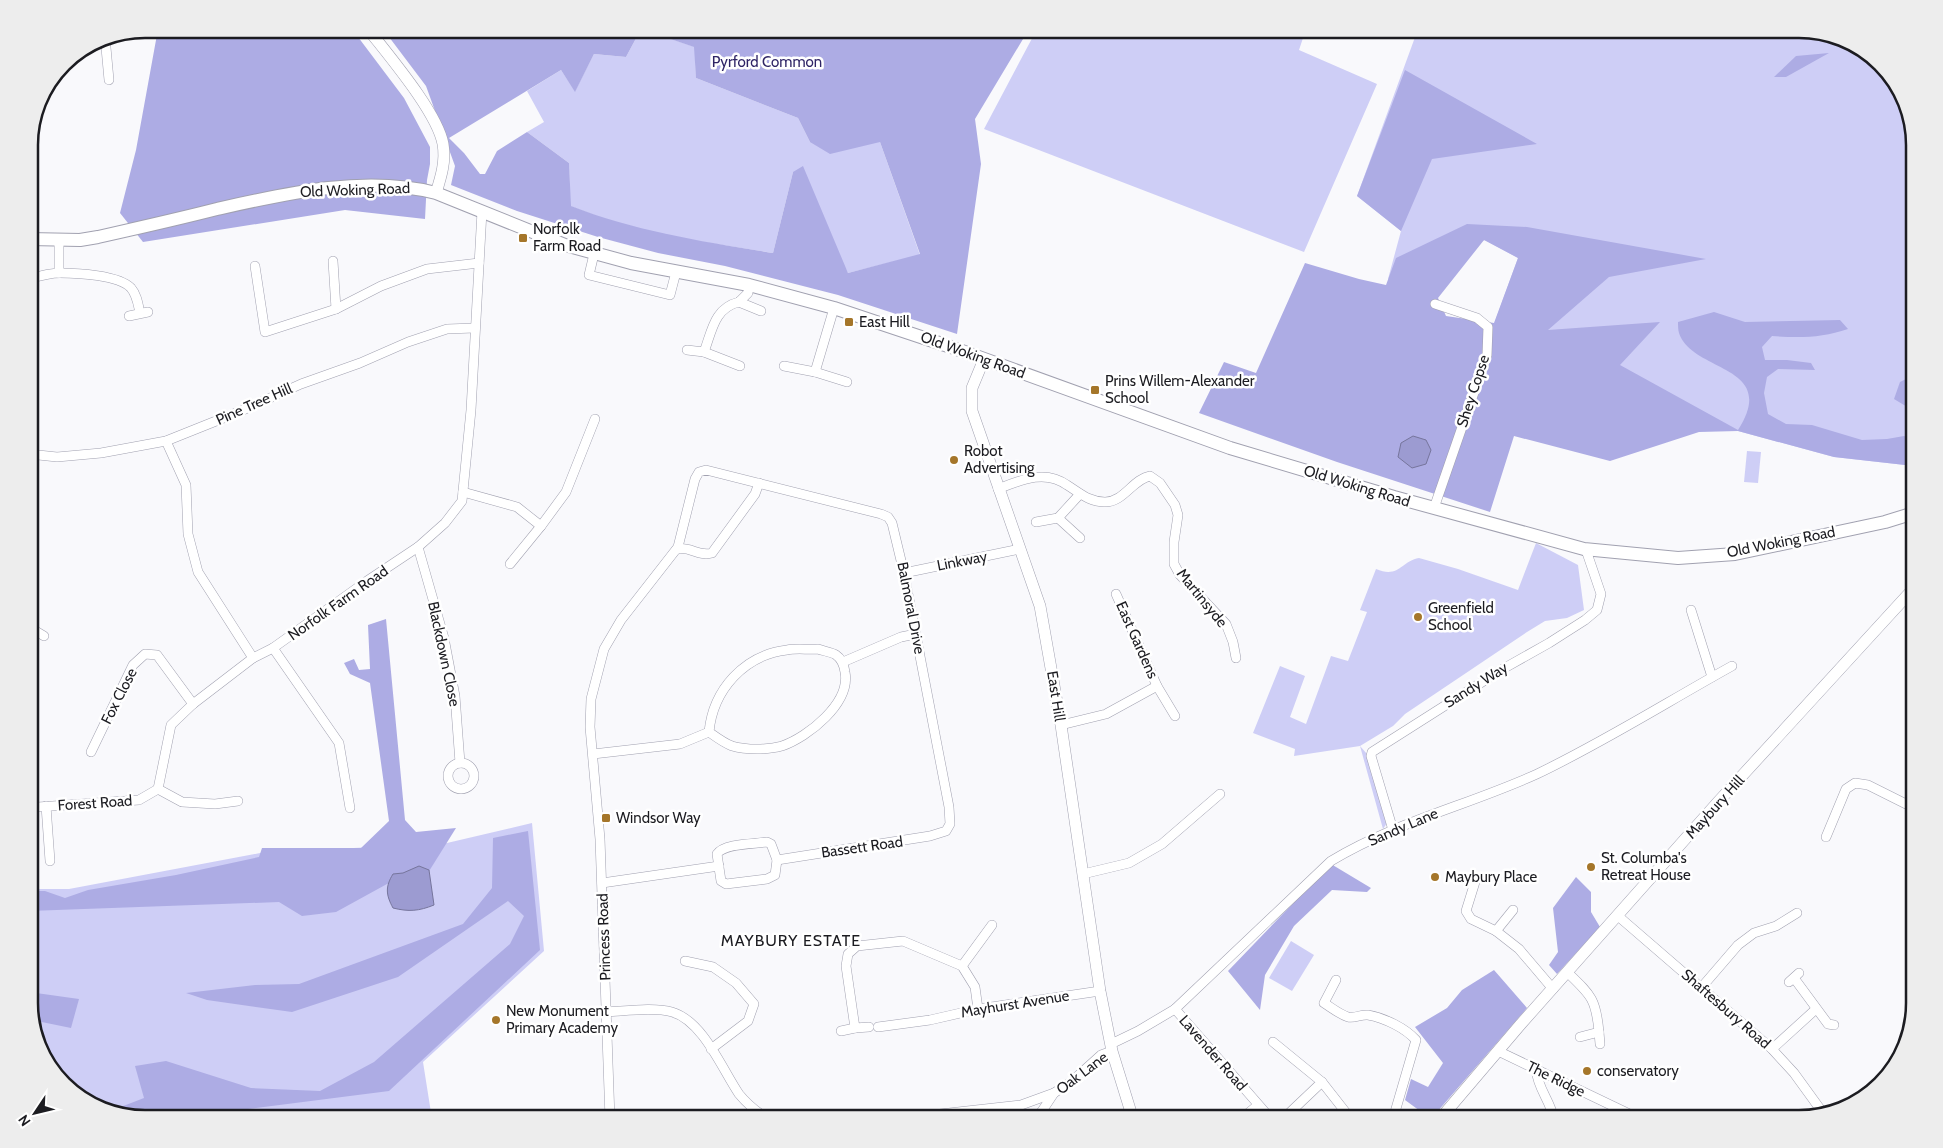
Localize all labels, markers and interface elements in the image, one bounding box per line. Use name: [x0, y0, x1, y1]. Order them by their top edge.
park label: Pyrford Common: [712, 53, 822, 71]
street label: Old Woking Road: [300, 179, 410, 201]
place label: Norfolk Farm Road: [533, 220, 601, 255]
marker: Norfolk Farm Road: [517, 232, 529, 244]
place label: East Hill: [859, 313, 910, 331]
marker: East Hill: [843, 316, 855, 328]
street label: Old Woking Road: [918, 328, 1028, 382]
street label: Shey Copse: [1453, 352, 1493, 429]
place label: Prins Willem-Alexander School: [1105, 372, 1255, 407]
street label: Pine Tree Hill: [213, 379, 295, 429]
marker: Prins Willem-Alexander School: [1089, 384, 1101, 396]
place label: Robot Advertising: [964, 442, 1035, 477]
marker: Robot Advertising: [948, 454, 960, 466]
street label: Old Woking Road: [1302, 461, 1412, 511]
street label: Old Woking Road: [1725, 523, 1837, 561]
street label: Linkway: [935, 547, 989, 575]
street label: Balmoral Drive: [893, 560, 929, 656]
street label: Norfolk Farm Road: [284, 562, 392, 644]
street label: Martinsyde: [1173, 565, 1231, 631]
street label: East Gardens: [1112, 599, 1162, 681]
place label: Greenfield School: [1428, 599, 1494, 634]
street label: Blackdown Close: [424, 600, 464, 708]
marker: Greenfield School: [1412, 611, 1424, 623]
street label: Sandy Way: [1441, 658, 1512, 712]
street label: Fox Close: [97, 665, 141, 727]
street label: East Hill: [1043, 669, 1069, 723]
street label: Maybury Hill: [1682, 771, 1748, 842]
street label: Forest Road: [57, 791, 133, 815]
street label: Sandy Lane: [1365, 804, 1441, 850]
place label: Windsor Way: [616, 809, 701, 827]
marker: Windsor Way: [600, 812, 612, 824]
street label: Bassett Road: [820, 832, 904, 862]
place label: St. Columba's Retreat House: [1601, 849, 1691, 884]
marker: St. Columba's Retreat House: [1585, 861, 1597, 873]
place label: Maybury Place: [1445, 868, 1537, 886]
marker: Maybury Place: [1429, 871, 1441, 883]
street label: Princess Road: [593, 893, 615, 981]
district label: MAYBURY ESTATE: [721, 931, 861, 950]
street label: Shaftesbury Road: [1678, 965, 1774, 1053]
street label: Mayhurst Avenue: [960, 986, 1071, 1021]
place label: New Monument Primary Academy: [506, 1002, 618, 1037]
street label: Lavender Road: [1175, 1011, 1251, 1095]
marker: New Monument Primary Academy: [490, 1014, 502, 1026]
street label: Oak Lane: [1053, 1048, 1111, 1098]
street label: The Ridge: [1524, 1057, 1588, 1101]
place label: conservatory: [1597, 1062, 1679, 1080]
marker: conservatory: [1581, 1065, 1593, 1077]
north arrow: [10, 1088, 60, 1138]
text: N: [14, 1111, 35, 1130]

